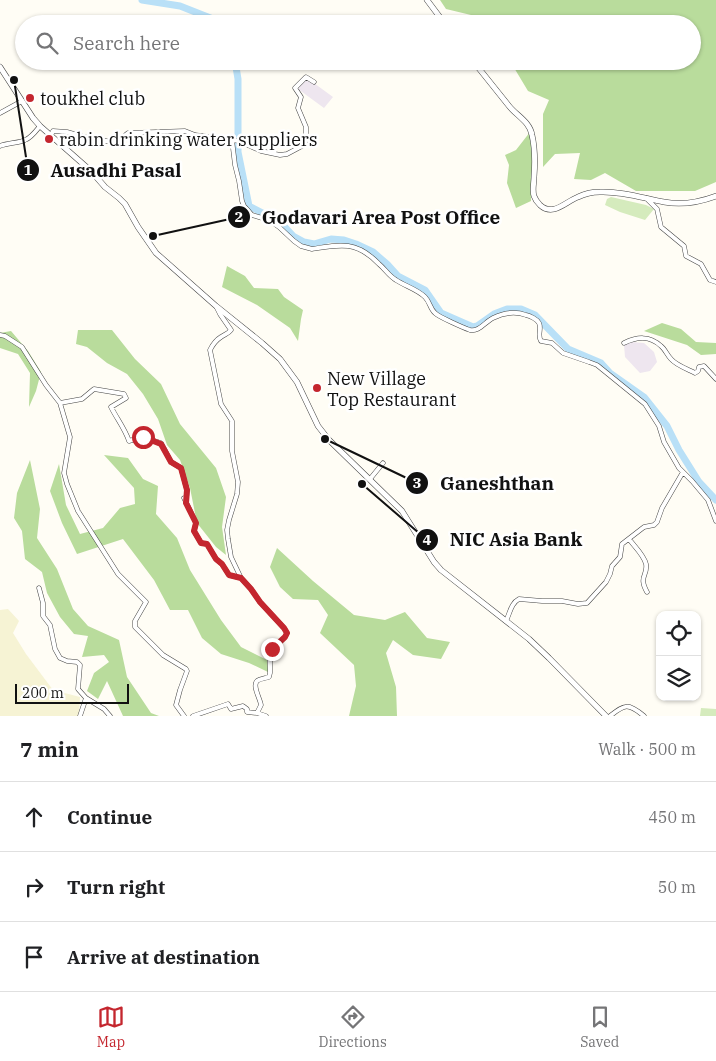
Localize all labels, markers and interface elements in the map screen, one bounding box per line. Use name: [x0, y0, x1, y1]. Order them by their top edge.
search box: [15, 15, 701, 70]
icon: search: [33, 29, 61, 57]
text: Search here: [73, 31, 180, 55]
place label: toukhel club: [40, 87, 145, 110]
marker: toukhel club: [24, 92, 36, 104]
place label: rabin drinking water suppliers: [59, 128, 318, 151]
marker: rabin drinking water suppliers: [43, 133, 55, 145]
callout: Ausadhi Pasal: [16, 153, 192, 187]
text: Ausadhi Pasal: [50, 158, 182, 182]
text: 1: [23, 160, 33, 179]
callout: Godavari Area Post Office: [227, 200, 510, 234]
text: Godavari Area Post Office: [262, 205, 500, 229]
text: 2: [234, 207, 244, 226]
place label: New Village Top Restaurant: [327, 367, 456, 411]
marker: New Village Top Restaurant: [311, 382, 323, 394]
route start: [132, 426, 155, 449]
callout: Ganeshthan: [405, 466, 564, 500]
text: Ganeshthan: [440, 471, 554, 495]
text: 3: [412, 473, 422, 492]
callout: NIC Asia Bank: [414, 523, 592, 557]
text: NIC Asia Bank: [450, 527, 582, 551]
text: 4: [422, 530, 432, 549]
map controls: [656, 611, 701, 701]
button: locate: [656, 611, 701, 656]
route end: [261, 638, 284, 661]
button: layers: [656, 656, 701, 701]
scale bar: [15, 681, 129, 704]
text: 200 m: [22, 684, 64, 702]
text: 7 min: [20, 735, 79, 763]
text: Walk · 500 m: [598, 739, 696, 759]
icon: ahead: [20, 803, 48, 831]
text: Continue: [67, 805, 152, 829]
text: 450 m: [648, 807, 696, 827]
icon: right: [20, 873, 48, 901]
text: Turn right: [67, 875, 165, 899]
text: 50 m: [658, 877, 696, 897]
icon: arrive: [20, 943, 48, 971]
text: Arrive at destination: [67, 945, 260, 969]
tab: Map: [97, 1003, 125, 1051]
tab: Directions: [319, 1003, 387, 1051]
tab: Saved: [580, 1003, 619, 1051]

